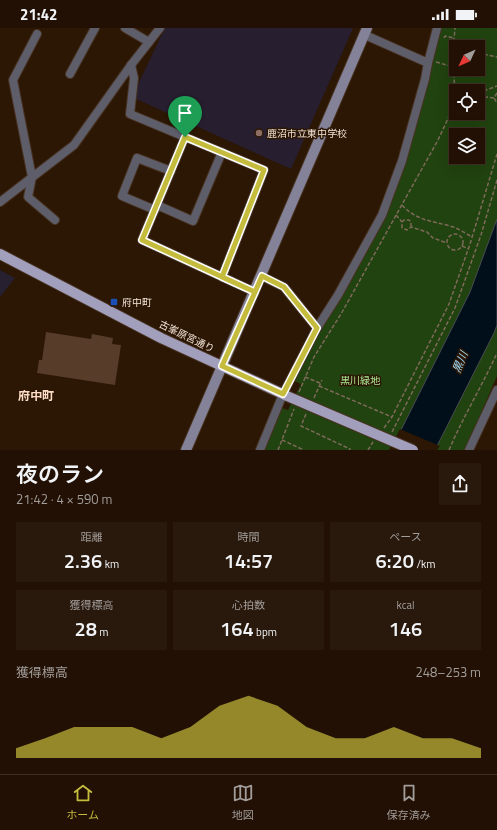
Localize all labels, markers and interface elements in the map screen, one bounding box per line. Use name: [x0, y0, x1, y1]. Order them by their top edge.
text: 21:42: [20, 3, 57, 26]
north arrow: [449, 40, 485, 76]
map controls: [449, 40, 485, 164]
button: locate: [449, 84, 485, 120]
pin: [168, 96, 202, 137]
icon: arrive: [174, 102, 196, 124]
place label: 鹿沼市立東中学校: [267, 126, 347, 141]
marker: 鹿沼市立東中学校: [254, 128, 264, 138]
button: layers: [449, 128, 485, 164]
place label: 府中町: [122, 295, 152, 310]
marker: 府中町: [109, 297, 119, 307]
street label: 古峯原宮通り: [157, 317, 217, 356]
water label: 黒川: [448, 348, 472, 375]
park label: 黒川緑地: [340, 373, 381, 388]
district label: 府中町: [18, 386, 54, 405]
text: 夜のラン: [16, 457, 104, 491]
button: share: [439, 463, 481, 505]
text: 21:42 · 4 × 590 m: [16, 489, 112, 509]
text: 距離: [81, 529, 103, 545]
text: 時間: [238, 529, 260, 545]
text: ペース: [389, 529, 422, 545]
text: 2.36: [64, 545, 102, 576]
text: 14:57: [224, 545, 273, 576]
text: 6:20: [376, 545, 414, 576]
text: km: [102, 556, 119, 572]
text: /km: [414, 556, 435, 572]
text: 獲得標高: [70, 597, 114, 613]
text: 心拍数: [232, 597, 265, 613]
text: kcal: [397, 597, 414, 613]
text: 28: [74, 613, 97, 644]
text: 164: [220, 613, 254, 644]
text: 146: [389, 613, 422, 644]
text: m: [97, 624, 109, 640]
text: bpm: [254, 624, 277, 640]
text: 獲得標高: [16, 662, 68, 682]
text: 248–253 m: [415, 662, 481, 682]
tab: ホーム: [66, 782, 99, 823]
tab: 地図: [232, 782, 254, 823]
tab: 保存済み: [387, 782, 431, 823]

